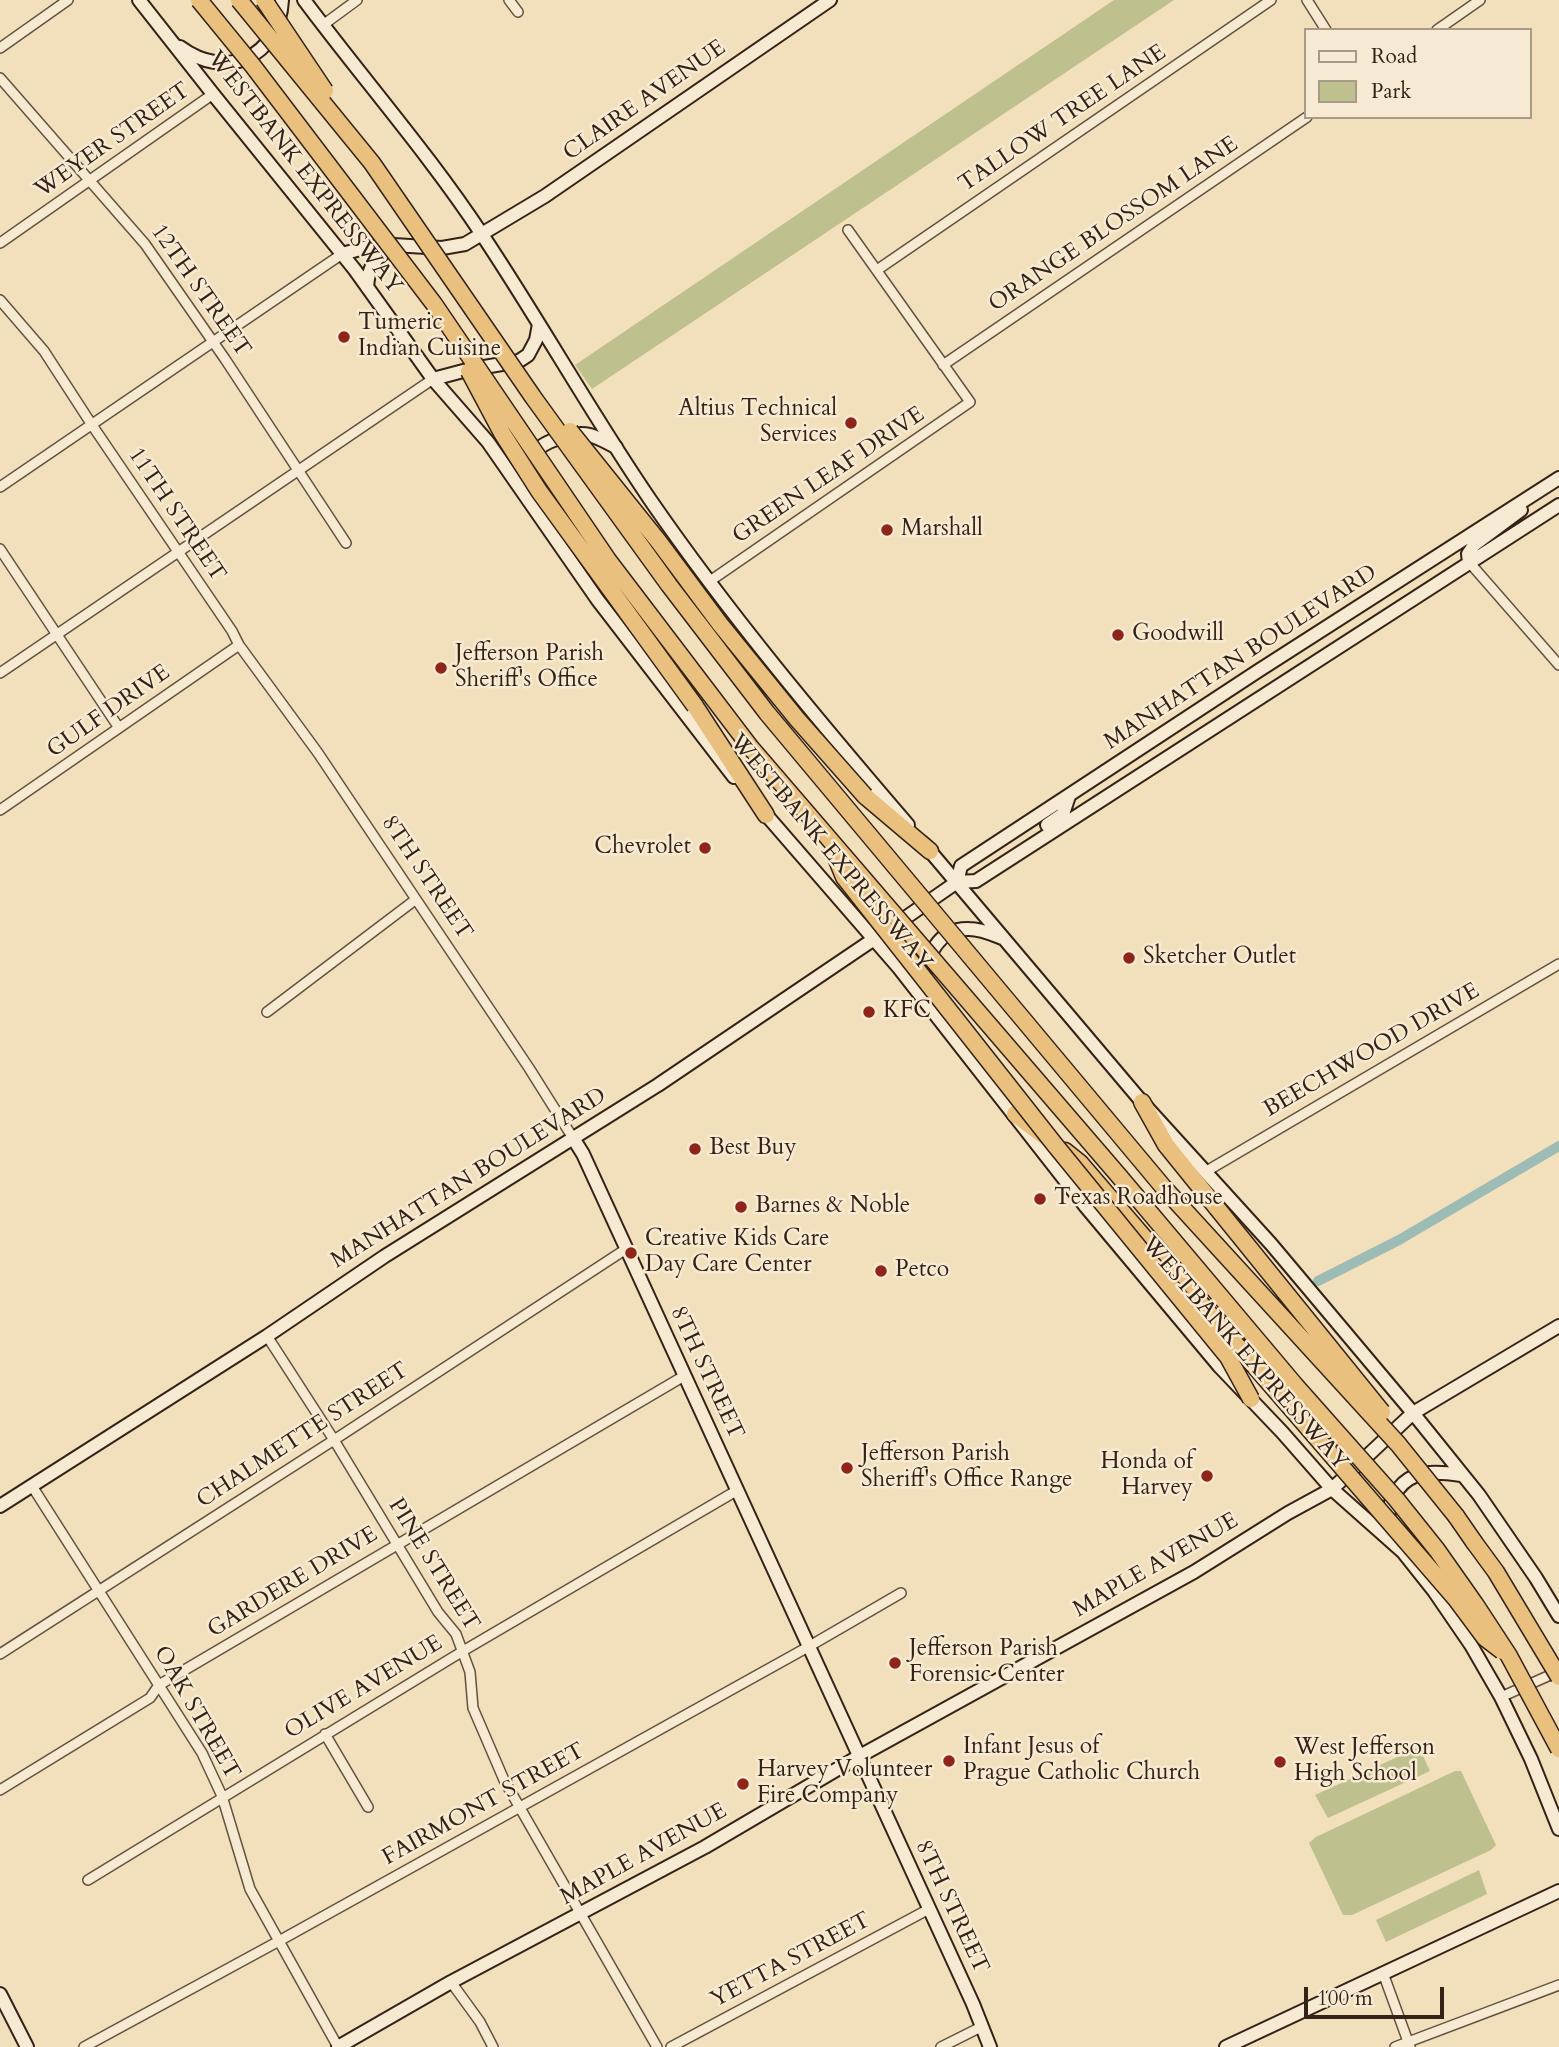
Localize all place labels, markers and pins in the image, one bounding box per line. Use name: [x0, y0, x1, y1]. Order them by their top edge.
place label: Tumeric Indian Cuisine: [358, 310, 501, 364]
marker: Tumeric Indian Cuisine: [336, 329, 352, 345]
place label: Altius Technical Services: [678, 396, 837, 450]
marker: Altius Technical Services: [843, 415, 859, 431]
place label: Marshall: [901, 516, 983, 544]
marker: Marshall: [879, 522, 895, 538]
place label: Goodwill: [1132, 621, 1224, 649]
marker: Goodwill: [1110, 627, 1126, 643]
place label: Jefferson Parish Sheriff's Office: [455, 641, 604, 695]
marker: Jefferson Parish Sheriff's Office: [433, 660, 449, 676]
place label: Chevrolet: [594, 834, 691, 862]
marker: Chevrolet: [697, 840, 713, 856]
place label: Sketcher Outlet: [1143, 944, 1296, 972]
marker: Sketcher Outlet: [1121, 950, 1137, 966]
place label: KFC: [883, 998, 931, 1026]
marker: KFC: [861, 1004, 877, 1020]
place label: Best Buy: [709, 1135, 797, 1163]
marker: Best Buy: [687, 1141, 703, 1157]
place label: Texas Roadhouse: [1054, 1185, 1223, 1213]
marker: Texas Roadhouse: [1032, 1191, 1048, 1207]
place label: Barnes & Noble: [755, 1193, 910, 1221]
marker: Barnes & Noble: [733, 1199, 749, 1215]
place label: Creative Kids Care Day Care Center: [645, 1226, 829, 1280]
marker: Creative Kids Care Day Care Center: [623, 1245, 639, 1261]
place label: Petco: [895, 1257, 949, 1285]
marker: Petco: [873, 1263, 889, 1279]
place label: Jefferson Parish Sheriff's Office Range: [861, 1441, 1072, 1495]
place label: Honda of Harvey: [1100, 1449, 1193, 1503]
marker: Jefferson Parish Sheriff's Office Range: [839, 1460, 855, 1476]
marker: Honda of Harvey: [1199, 1468, 1215, 1484]
place label: Jefferson Parish Forensic Center: [909, 1636, 1064, 1690]
marker: Jefferson Parish Forensic Center: [887, 1655, 903, 1671]
place label: Infant Jesus of Prague Catholic Church: [963, 1734, 1200, 1788]
place label: West Jefferson High School: [1294, 1735, 1435, 1789]
marker: Infant Jesus of Prague Catholic Church: [941, 1753, 957, 1769]
marker: West Jefferson High School: [1272, 1754, 1288, 1770]
place label: Harvey Volunteer Fire Company: [757, 1757, 932, 1811]
marker: Harvey Volunteer Fire Company: [735, 1776, 751, 1792]

